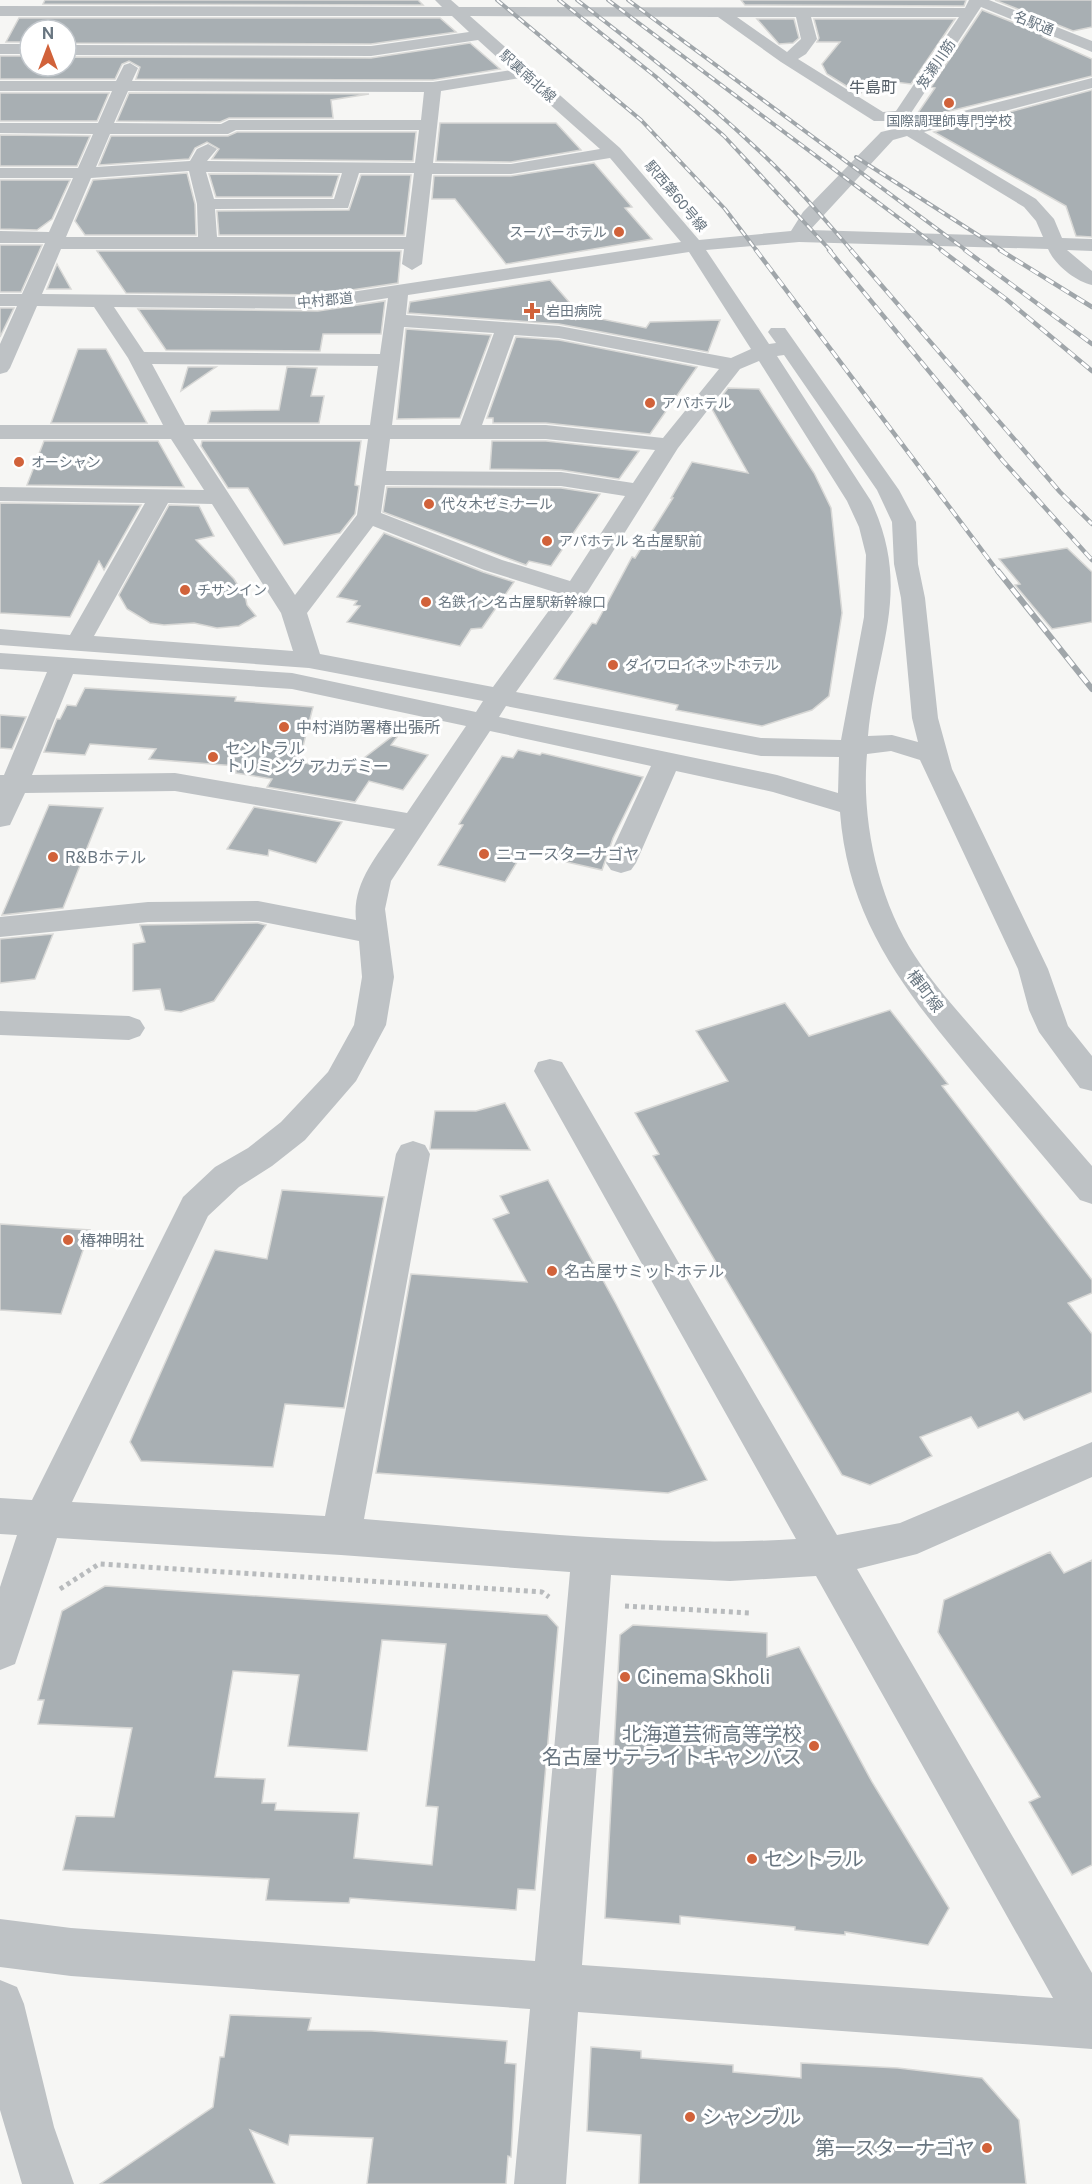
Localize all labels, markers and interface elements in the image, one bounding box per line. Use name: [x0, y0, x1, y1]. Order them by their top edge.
street label: 名駅通: [1012, 8, 1056, 38]
north arrow: [18, 18, 78, 78]
text: N: [42, 24, 54, 43]
street label: 笈瀬川筋: [914, 36, 958, 92]
street label: 駅裏南北線: [497, 47, 559, 105]
district label: 牛島町: [849, 78, 897, 97]
marker: 国際調理師専門学校: [942, 96, 956, 110]
place label: 国際調理師専門学校: [886, 113, 1012, 129]
street label: 駅西第60号線: [642, 157, 710, 235]
place label: スーパーホテル: [509, 224, 607, 240]
marker: スーパーホテル: [612, 225, 626, 239]
street label: 中村郡道: [296, 290, 354, 310]
marker: 岩田病院: [523, 302, 541, 320]
place label: 岩田病院: [546, 303, 602, 319]
place label: アパホテル: [662, 395, 732, 411]
marker: アパホテル: [643, 396, 657, 410]
place label: オーシャン: [31, 454, 101, 470]
marker: オーシャン: [12, 455, 26, 469]
place label: 代々木ゼミナール: [441, 496, 553, 512]
marker: 代々木ゼミナール: [422, 497, 436, 511]
place label: アパホテル 名古屋駅前: [559, 533, 702, 549]
marker: アパホテル 名古屋駅前: [540, 534, 554, 548]
place label: チサンイン: [197, 582, 267, 598]
marker: チサンイン: [178, 583, 192, 597]
place label: 名鉄イン名古屋駅新幹線口: [438, 594, 606, 610]
marker: 名鉄イン名古屋駅新幹線口: [419, 595, 433, 609]
place label: ダイワロイネットホテル: [625, 657, 779, 673]
marker: ダイワロイネットホテル: [606, 658, 620, 672]
place label: 中村消防署椿出張所: [296, 718, 440, 737]
marker: 中村消防署椿出張所: [277, 720, 291, 734]
place label: セントラル トリミング アカデミー: [225, 739, 389, 776]
marker: セントラル トリミング アカデミー: [206, 750, 220, 764]
place label: ニュースターナゴヤ: [496, 845, 639, 864]
marker: ニュースターナゴヤ: [477, 847, 491, 861]
place label: R&Bホテル: [65, 848, 146, 867]
marker: R&Bホテル: [46, 850, 60, 864]
street label: 椿町線: [903, 966, 947, 1016]
place label: 椿神明社: [80, 1231, 144, 1250]
marker: 椿神明社: [61, 1233, 75, 1247]
place label: 名古屋サミットホテル: [564, 1262, 724, 1281]
marker: 名古屋サミットホテル: [545, 1264, 559, 1278]
place label: Cinema Skholi: [637, 1665, 770, 1689]
marker: Cinema Skholi: [618, 1670, 632, 1684]
place label: 北海道芸術高等学校 名古屋サテライトキャンパス: [542, 1722, 802, 1769]
marker: 北海道芸術高等学校 名古屋サテライトキャンパス: [807, 1739, 821, 1753]
place label: セントラル: [764, 1847, 864, 1871]
marker: セントラル: [745, 1852, 759, 1866]
place label: シャンブル: [702, 2105, 801, 2129]
marker: シャンブル: [683, 2110, 697, 2124]
place label: 第一スターナゴヤ: [815, 2136, 975, 2160]
marker: 第一スターナゴヤ: [980, 2141, 994, 2155]

